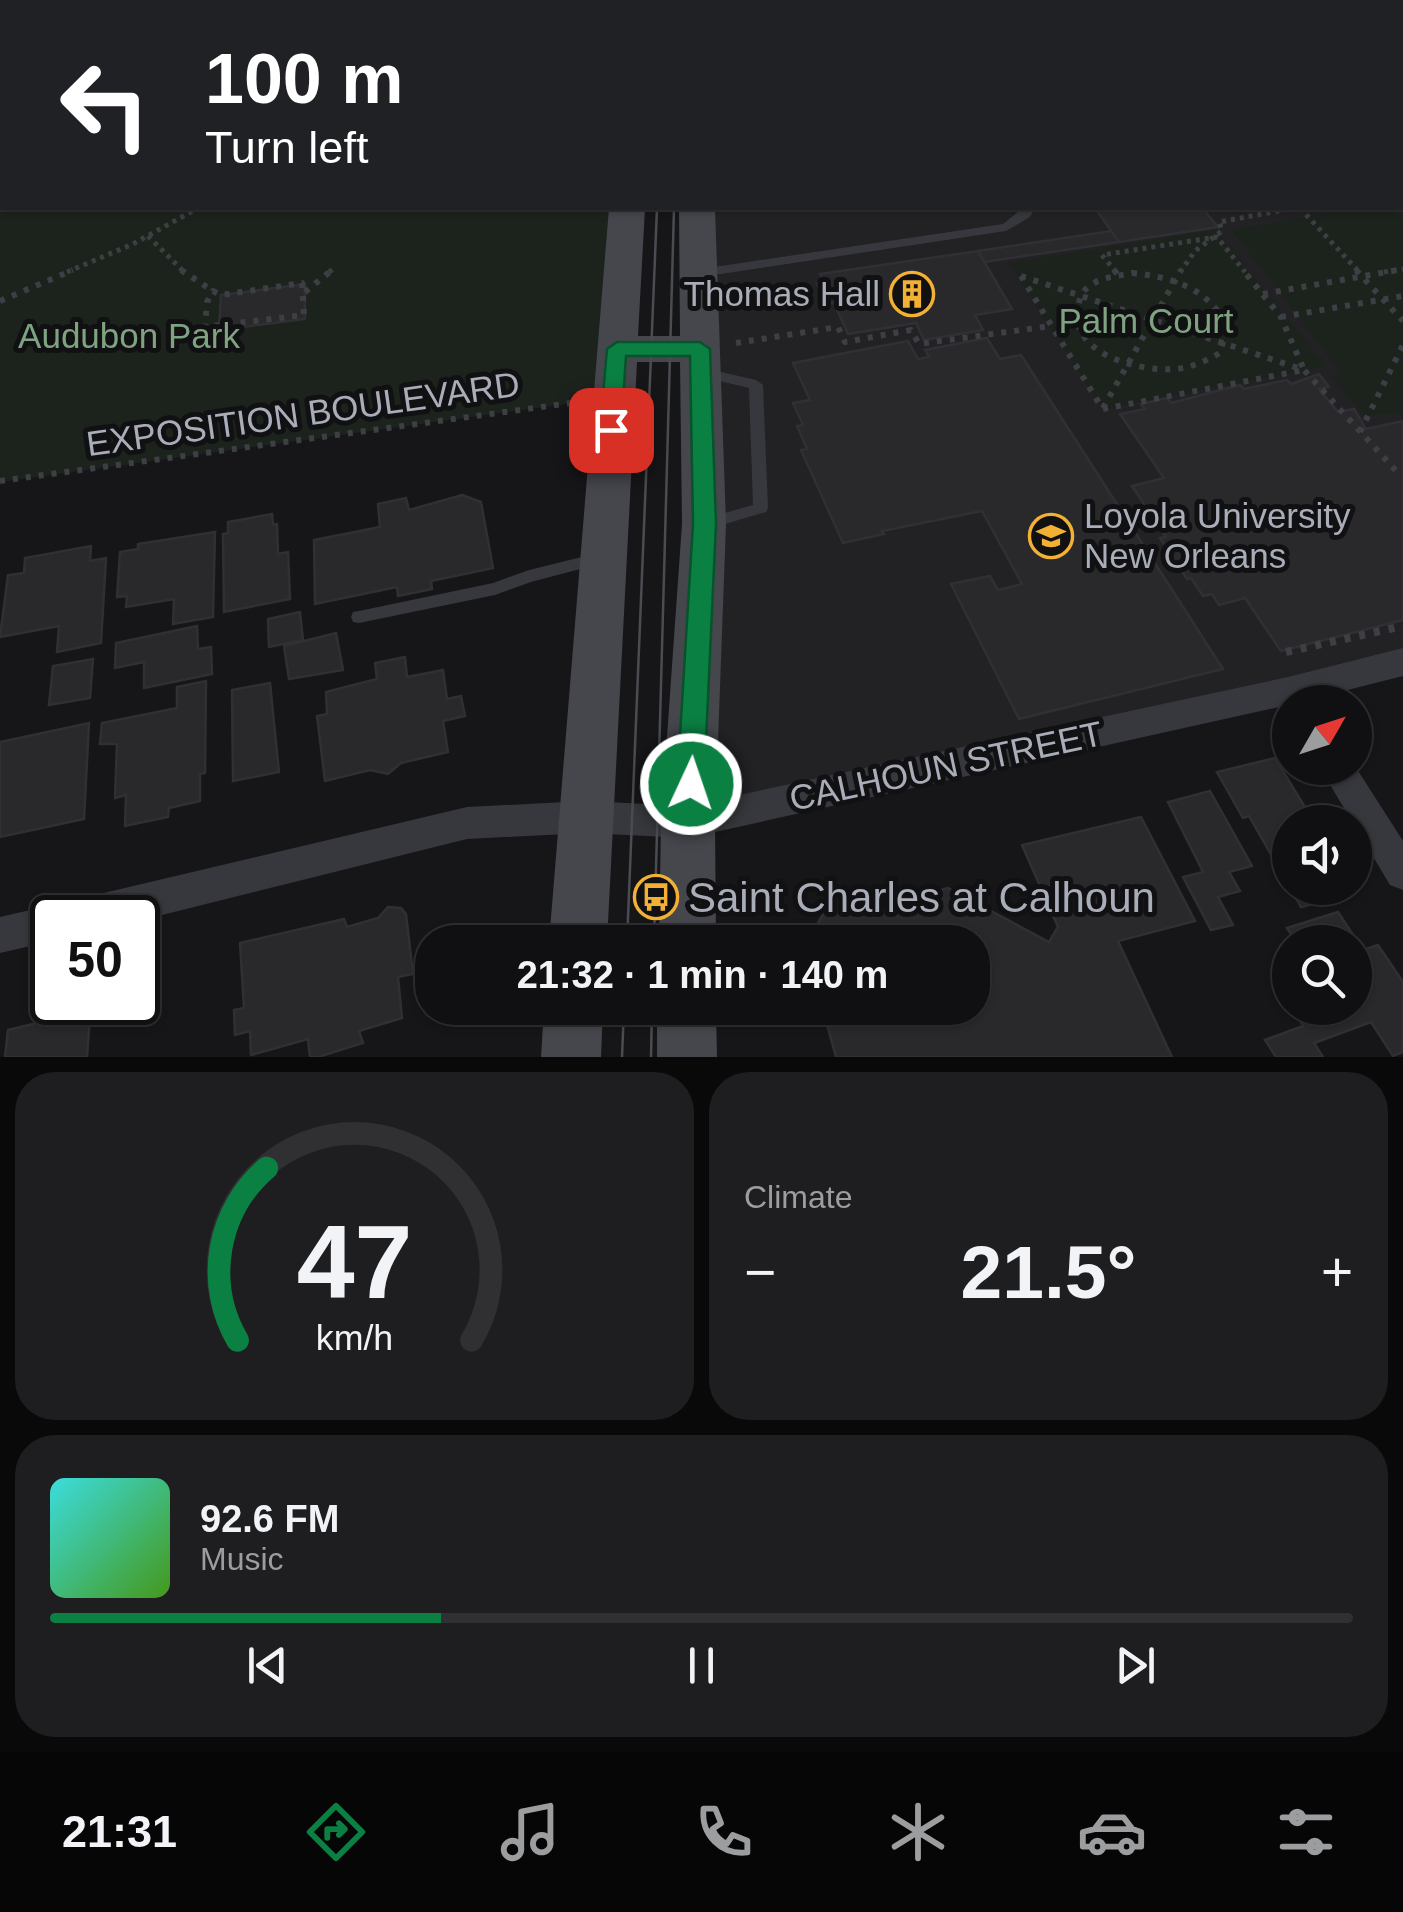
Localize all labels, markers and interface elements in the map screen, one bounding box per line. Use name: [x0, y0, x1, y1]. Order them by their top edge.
icon: left: [40, 40, 170, 170]
text: 100 m: [205, 40, 403, 118]
text: Turn left: [205, 122, 368, 173]
building icon: Thomas Hall: [889, 271, 935, 317]
place label: Thomas Hall: [684, 274, 880, 313]
park label: Palm Court: [1058, 301, 1234, 340]
park label: Audubon Park: [18, 316, 240, 355]
street label: EXPOSITION BOULEVARD: [84, 364, 522, 463]
pin: [569, 388, 654, 473]
icon: arrive: [584, 403, 639, 458]
place label: Loyola University New Orleans: [1084, 496, 1351, 575]
school or university icon: Loyola University New Orleans: [1028, 513, 1074, 559]
north arrow: [1272, 685, 1372, 785]
map controls: [1272, 685, 1372, 1025]
street label: CALHOUN STREET: [786, 713, 1106, 818]
position arrow: [639, 732, 743, 836]
button: sound: [1272, 805, 1372, 905]
bus stop icon: Saint Charles at Calhoun: [633, 874, 679, 920]
place label: Saint Charles at Calhoun: [688, 874, 1155, 921]
speed limit sign: 50: [30, 895, 160, 1025]
button: search: [1272, 925, 1372, 1025]
text: 21:32 · 1 min · 140 m: [517, 954, 888, 996]
text: Climate: [744, 1179, 852, 1215]
text: 47: [297, 1204, 412, 1320]
text: 21.5°: [961, 1230, 1136, 1314]
text: −: [744, 1241, 776, 1303]
text: +: [1321, 1241, 1353, 1303]
text: km/h: [316, 1318, 393, 1358]
text: 92.6 FM: [200, 1498, 339, 1540]
text: Music: [200, 1541, 284, 1577]
icon: previous: [240, 1638, 295, 1693]
icon: pause: [674, 1638, 729, 1693]
icon: next: [1108, 1638, 1163, 1693]
icon: directions: [301, 1797, 371, 1867]
icon: music: [495, 1797, 565, 1867]
icon: phone: [689, 1797, 759, 1867]
icon: climate: [883, 1797, 953, 1867]
icon: car: [1077, 1797, 1147, 1867]
icon: filters: [1271, 1797, 1341, 1867]
text: 21:31: [62, 1806, 177, 1857]

